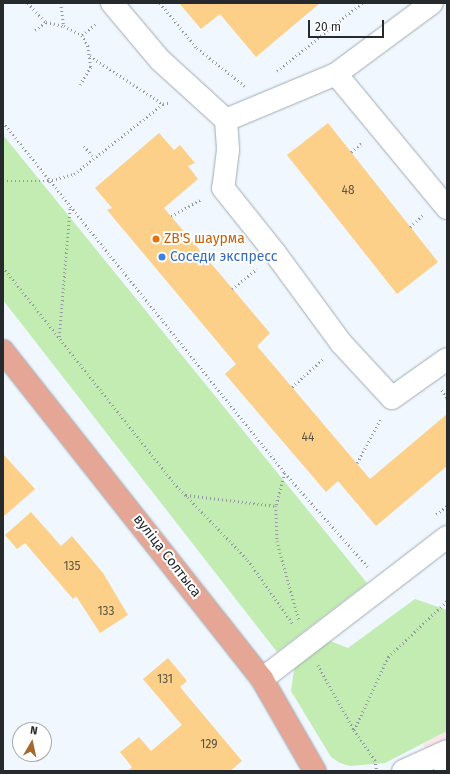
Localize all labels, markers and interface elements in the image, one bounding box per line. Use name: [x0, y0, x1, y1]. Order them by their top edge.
scale bar: [310, 12, 386, 38]
text: 20 m: [315, 20, 341, 34]
house number: 48: [342, 184, 354, 198]
place label: ZB'S шаурма: [164, 231, 245, 247]
marker: ZB'S шаурма: [151, 234, 161, 244]
place label: Соседи экспресс: [170, 249, 277, 265]
marker: Соседи экспресс: [157, 252, 167, 262]
house number: 44: [302, 431, 314, 445]
street label: вуліца Солтыса: [129, 511, 205, 601]
house number: 135: [63, 560, 81, 574]
house number: 133: [97, 605, 115, 619]
house number: 131: [157, 673, 173, 687]
north arrow: [12, 722, 52, 762]
text: N: [29, 724, 38, 738]
house number: 129: [200, 738, 218, 752]

